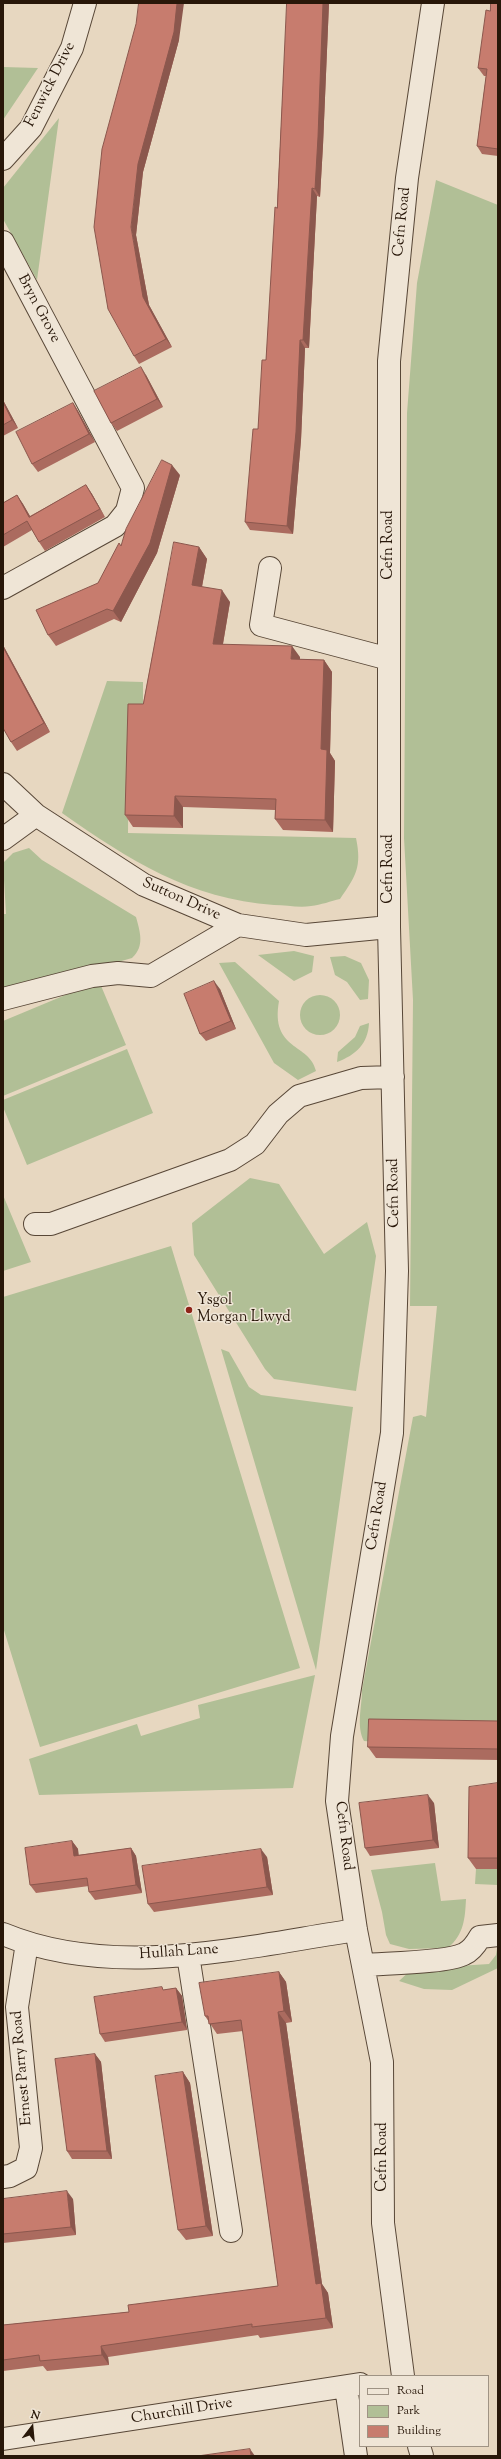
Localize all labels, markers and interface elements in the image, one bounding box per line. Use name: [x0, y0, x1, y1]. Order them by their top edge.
street label: Fenwick Drive: [22, 39, 80, 131]
street label: Cefn Road: [390, 186, 416, 258]
street label: Bryn Grove: [13, 272, 63, 346]
street label: Cefn Road: [380, 510, 398, 580]
street label: Cefn Road: [380, 834, 398, 904]
street label: Sutton Drive: [139, 875, 223, 925]
street label: Cefn Road: [385, 1158, 405, 1228]
place label: Ysgol Morgan Llwyd: [197, 1292, 291, 1327]
marker: Ysgol Morgan Llwyd: [184, 1305, 194, 1315]
street label: Cefn Road: [364, 1480, 392, 1552]
street label: Cefn Road: [330, 1800, 356, 1872]
street label: Hullah Lane: [139, 1941, 219, 1965]
street label: Ernest Parry Road: [9, 2010, 37, 2126]
street label: Cefn Road: [374, 2122, 392, 2192]
legend: [359, 2375, 489, 2447]
text: Road: [397, 2382, 424, 2400]
street label: Churchill Drive: [130, 2395, 234, 2429]
text: Park: [397, 2402, 420, 2420]
north arrow: [12, 2407, 52, 2447]
text: N: [29, 2407, 42, 2424]
text: Building: [397, 2422, 441, 2440]

